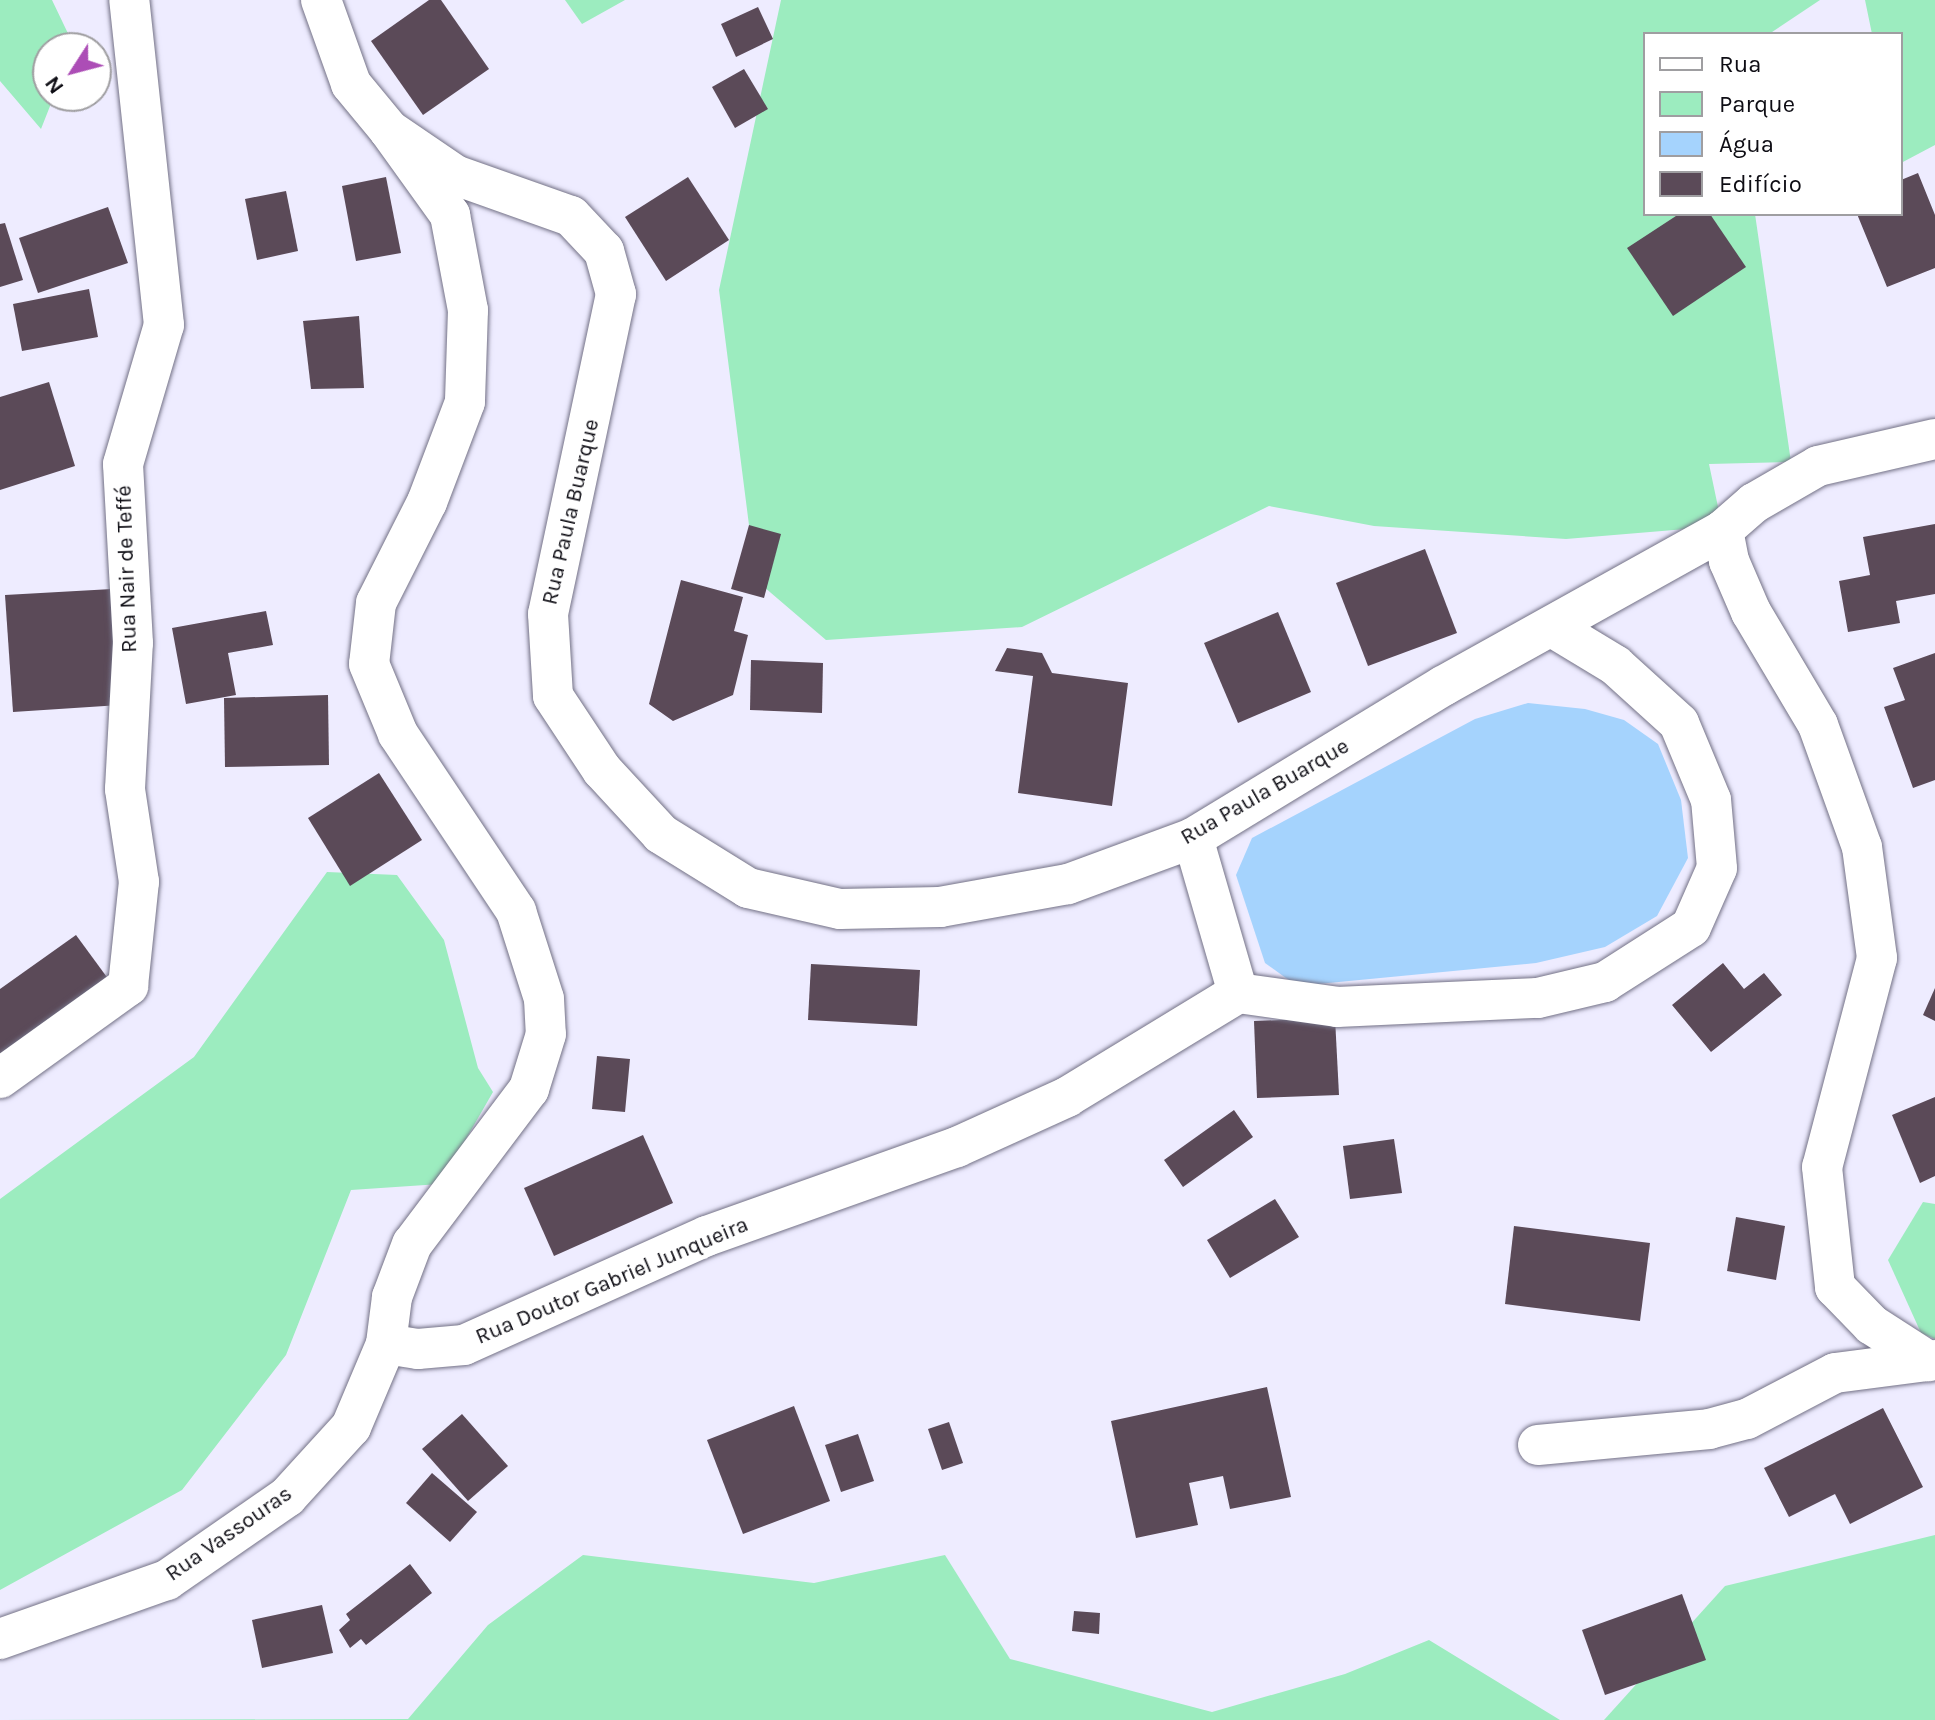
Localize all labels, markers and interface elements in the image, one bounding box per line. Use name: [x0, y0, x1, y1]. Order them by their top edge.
north arrow: [32, 32, 112, 112]
legend: [1643, 32, 1903, 216]
text: Rua: [1719, 50, 1761, 78]
text: N: [39, 71, 69, 99]
text: Parque: [1719, 90, 1795, 118]
text: Água: [1719, 130, 1774, 158]
text: Edifício: [1719, 170, 1802, 198]
street label: Rua Paula Buarque: [537, 417, 605, 607]
street label: Rua Nair de Teffé: [111, 485, 143, 653]
street label: Rua Paula Buarque: [1176, 733, 1354, 851]
street label: Rua Doutor Gabriel Junqueira: [472, 1212, 752, 1350]
street label: Rua Vassouras: [161, 1481, 297, 1587]

